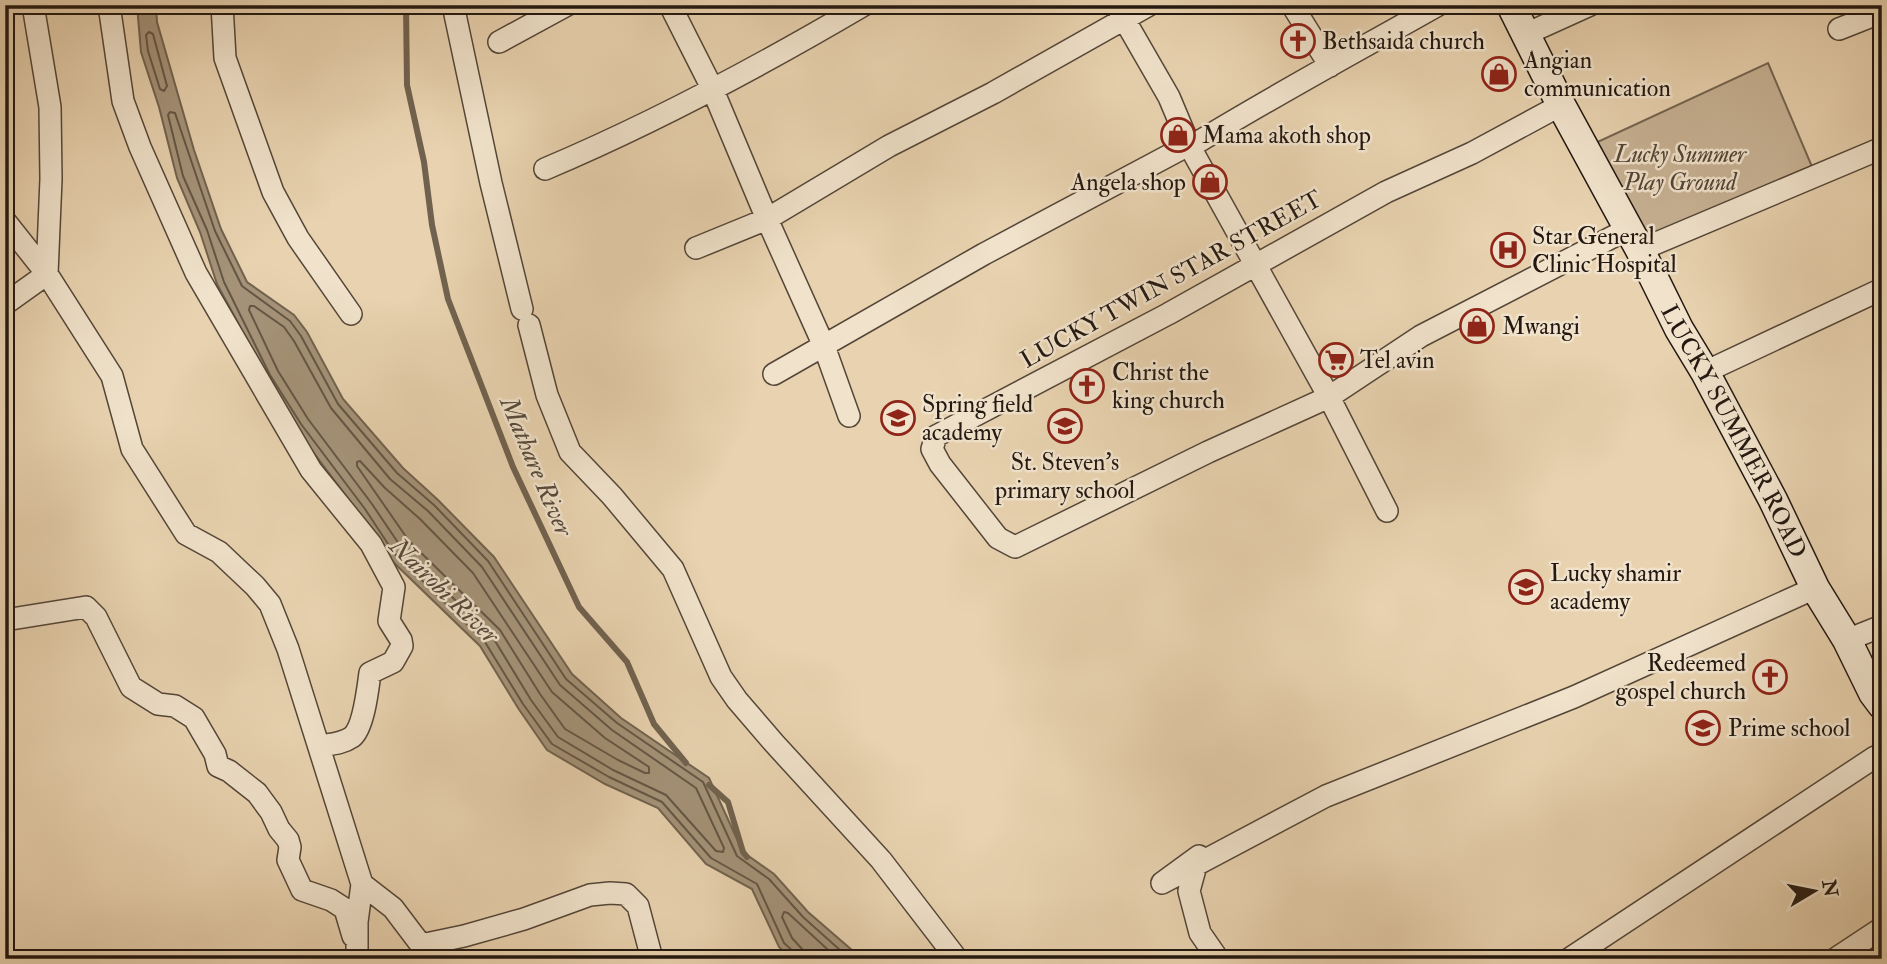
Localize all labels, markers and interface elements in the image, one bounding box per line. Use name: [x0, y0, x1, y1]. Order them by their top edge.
church icon: Bethsaida church: [1279, 22, 1317, 60]
place label: Bethsaida church: [1322, 26, 1485, 57]
place label: Angian communication: [1523, 45, 1671, 104]
shop icon: Angian communication: [1480, 55, 1518, 93]
shop icon: Mama akoth shop: [1159, 116, 1197, 154]
place label: Mama akoth shop: [1202, 120, 1371, 151]
park label: Lucky Summer Play Ground: [1613, 139, 1747, 198]
shop icon: Angela shop: [1191, 163, 1229, 201]
place label: Angela shop: [1070, 167, 1186, 198]
street label: LUCKY TWIN STAR STREET: [1015, 183, 1328, 375]
place label: Star General Clinic Hospital: [1532, 221, 1677, 280]
hospital icon: Star General Clinic Hospital: [1489, 231, 1527, 269]
street label: LUCKY SUMMER ROAD: [1653, 300, 1813, 563]
shop icon: Mwangi: [1458, 307, 1496, 345]
place label: Mwangi: [1502, 311, 1580, 342]
supermarket icon: Tel avin: [1317, 341, 1355, 379]
place label: Tel avin: [1360, 345, 1435, 376]
place label: Christ the king church: [1112, 357, 1225, 416]
church icon: Christ the king church: [1068, 367, 1106, 405]
place label: Spring field academy: [922, 389, 1033, 448]
water label: Mathare River: [492, 390, 580, 542]
school or university icon: Spring field academy: [879, 399, 917, 437]
school or university icon: St. Steven's primary school: [1046, 407, 1084, 445]
place label: St. Steven's primary school: [994, 447, 1135, 506]
water label: Nairobi River: [382, 529, 507, 652]
place label: Lucky shamir academy: [1550, 558, 1681, 617]
school or university icon: Lucky shamir academy: [1507, 568, 1545, 606]
place label: Redeemed gospel church: [1615, 648, 1746, 707]
church icon: Redeemed gospel church: [1751, 658, 1789, 696]
school or university icon: Prime school: [1684, 709, 1722, 747]
place label: Prime school: [1728, 713, 1850, 744]
north arrow: [1778, 856, 1848, 926]
text: N: [1816, 877, 1843, 900]

